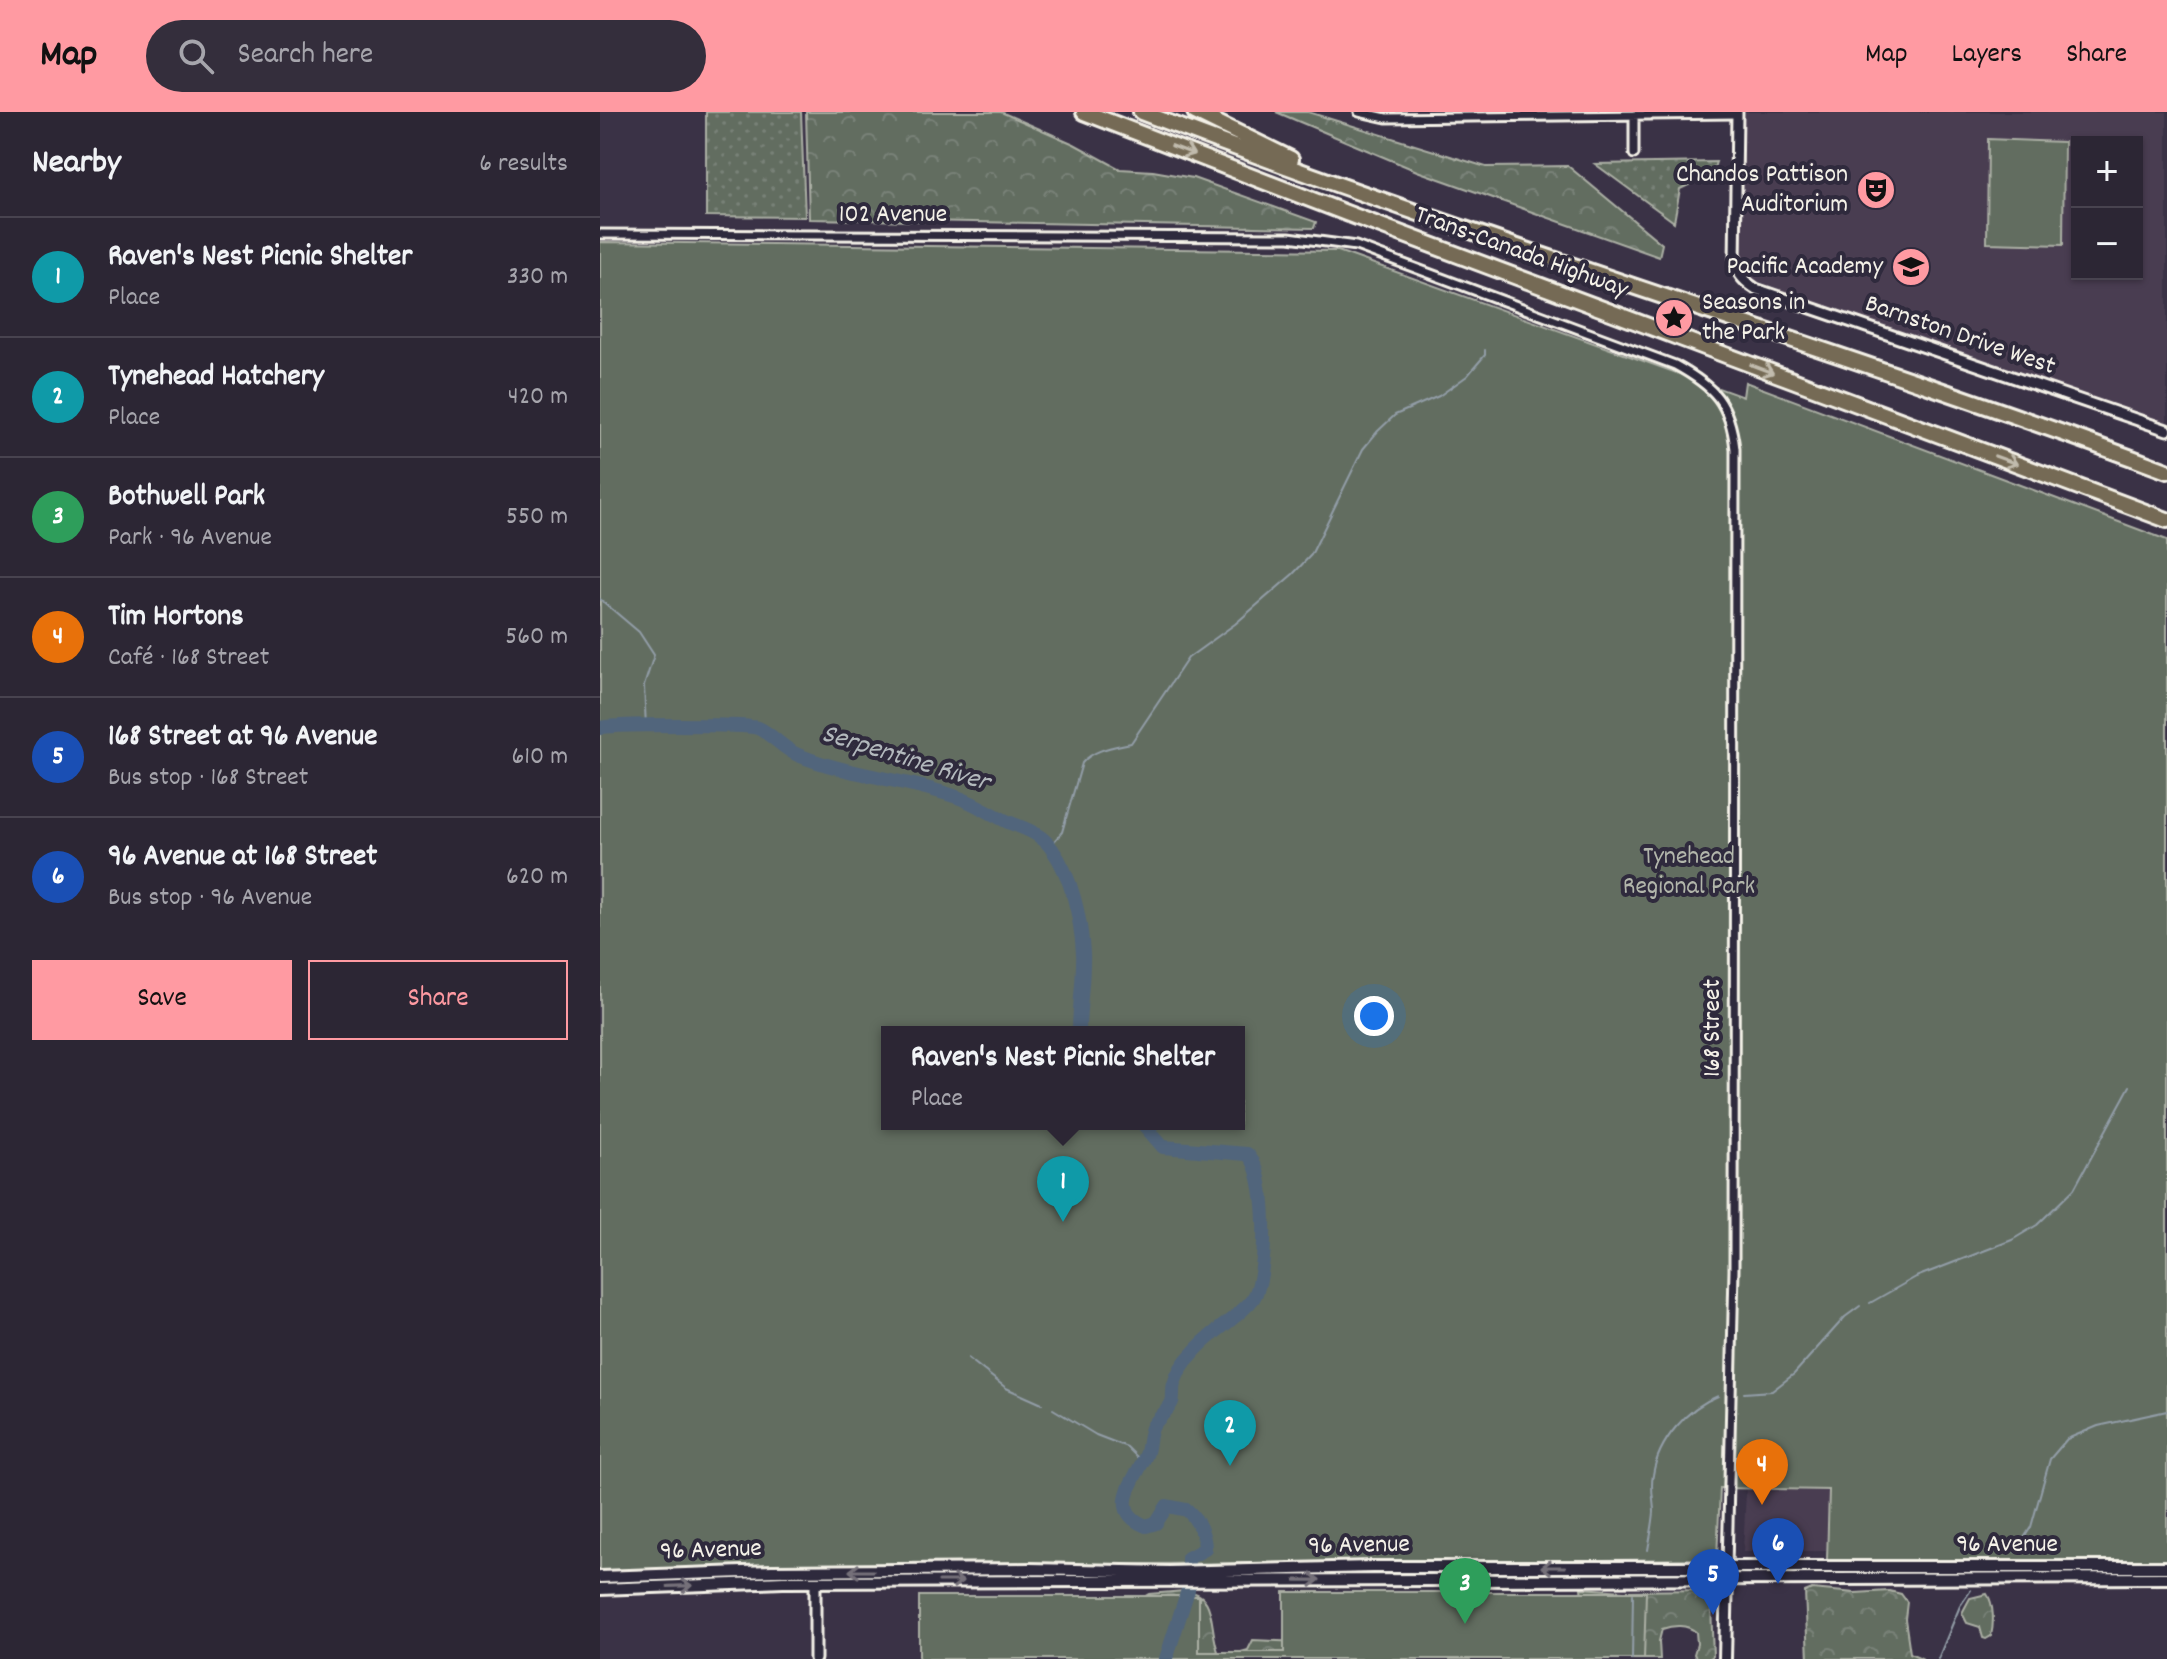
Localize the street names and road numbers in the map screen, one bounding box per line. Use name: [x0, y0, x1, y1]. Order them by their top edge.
street label: 102 Avenue: [839, 197, 947, 234]
street label: Trans-Canada Highway: [1409, 197, 1633, 309]
street label: Barnston Drive West: [1860, 286, 2061, 386]
street label: 168 Street: [1695, 979, 1732, 1077]
street label: 96 Avenue: [1308, 1527, 1410, 1565]
street label: 96 Avenue: [1956, 1527, 2058, 1564]
street label: 96 Avenue: [660, 1531, 762, 1571]

